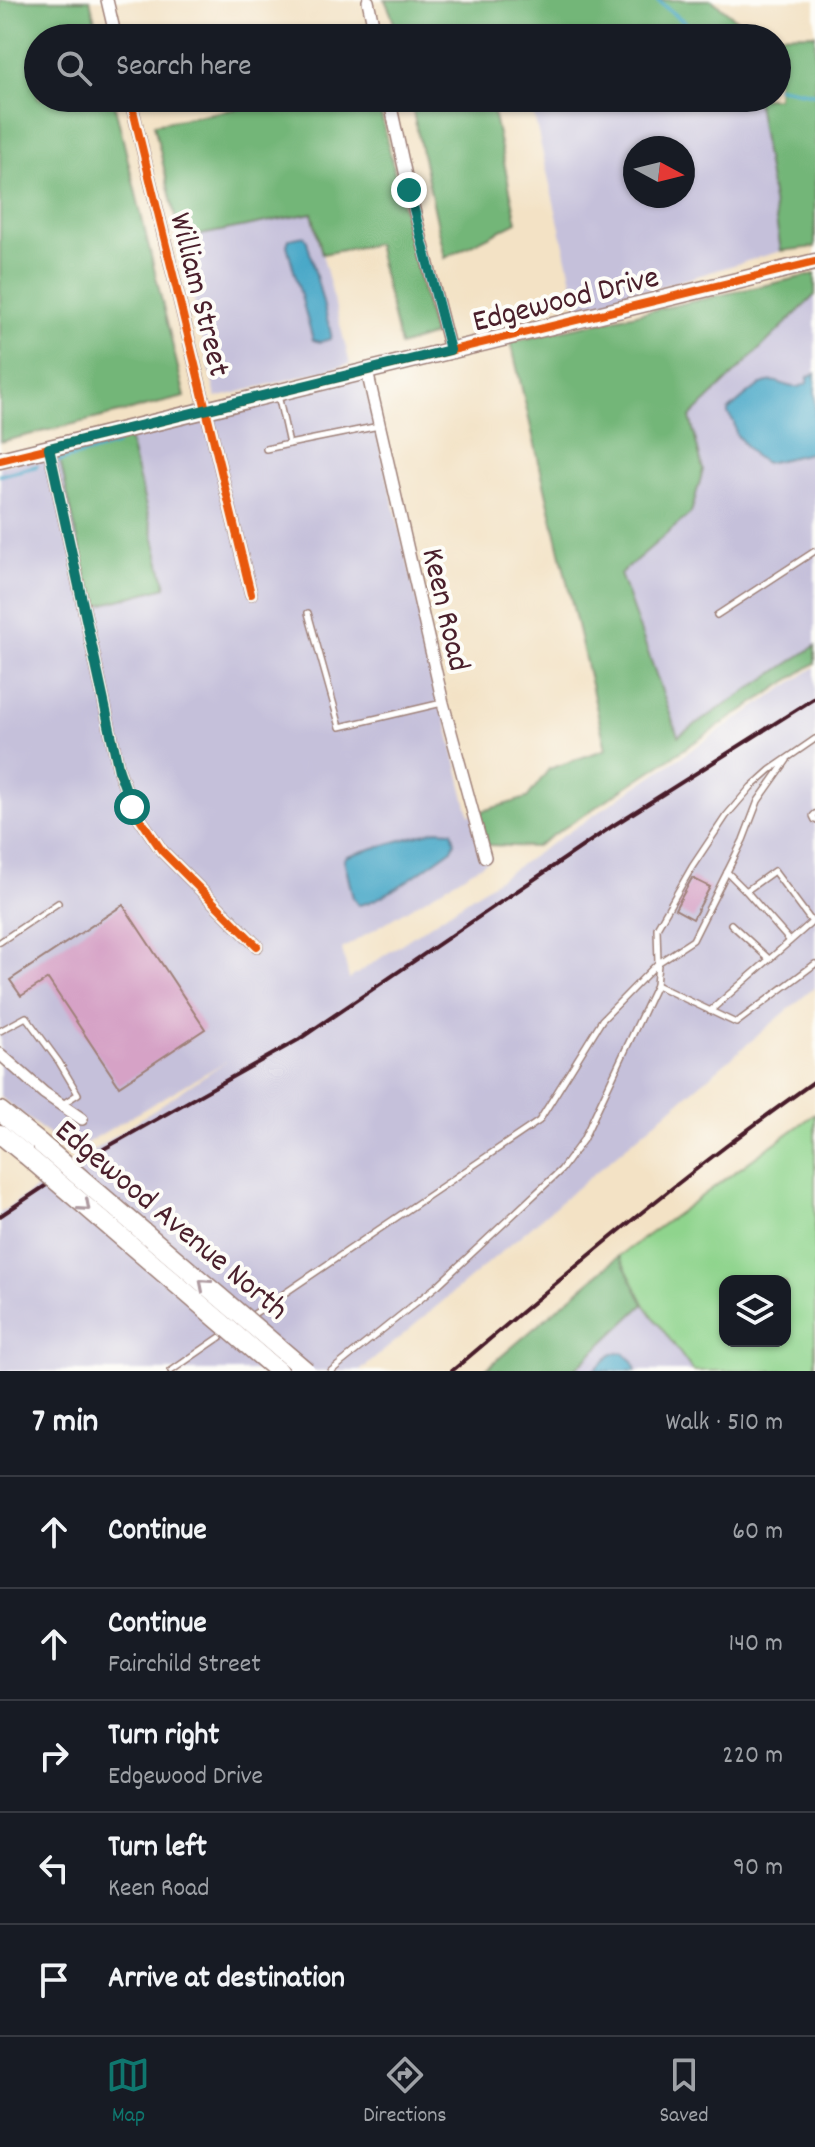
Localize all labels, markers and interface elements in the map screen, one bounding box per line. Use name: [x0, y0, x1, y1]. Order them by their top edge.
search box: [24, 24, 791, 112]
icon: search: [52, 46, 96, 90]
text: Search here: [116, 47, 252, 90]
north arrow: [623, 136, 695, 208]
route end: [391, 172, 427, 208]
street label: William Street: [155, 208, 240, 382]
street label: Edgewood Drive: [468, 256, 664, 347]
street label: Keen Road: [407, 544, 480, 676]
route start: [114, 789, 150, 825]
street label: Edgewood Avenue North: [43, 1110, 297, 1333]
one-way arrow: [75, 1196, 90, 1211]
map controls: [719, 1275, 791, 1347]
button: layers: [719, 1275, 791, 1347]
one-way arrow: [199, 1279, 214, 1294]
text: 7 min: [32, 1399, 98, 1448]
text: Walk · 510 m: [665, 1405, 783, 1442]
icon: ahead: [32, 1510, 76, 1554]
text: Continue: [108, 1511, 207, 1554]
text: 60 m: [732, 1514, 783, 1551]
text: Continue: [108, 1604, 207, 1647]
icon: ahead: [32, 1622, 76, 1666]
text: 140 m: [729, 1626, 783, 1663]
text: Fairchild Street: [108, 1647, 261, 1684]
text: Turn right: [108, 1716, 219, 1759]
icon: right: [32, 1734, 76, 1778]
text: 220 m: [722, 1738, 783, 1775]
text: Edgewood Drive: [108, 1759, 263, 1796]
text: Turn left: [108, 1828, 207, 1871]
icon: left: [32, 1846, 76, 1890]
text: 90 m: [733, 1850, 783, 1887]
text: Keen Road: [108, 1871, 209, 1908]
icon: arrive: [32, 1958, 76, 2002]
text: Arrive at destination: [108, 1959, 345, 2002]
tab: Map: [106, 2053, 150, 2132]
tab: Directions: [363, 2053, 447, 2132]
tab: Saved: [659, 2053, 709, 2132]

